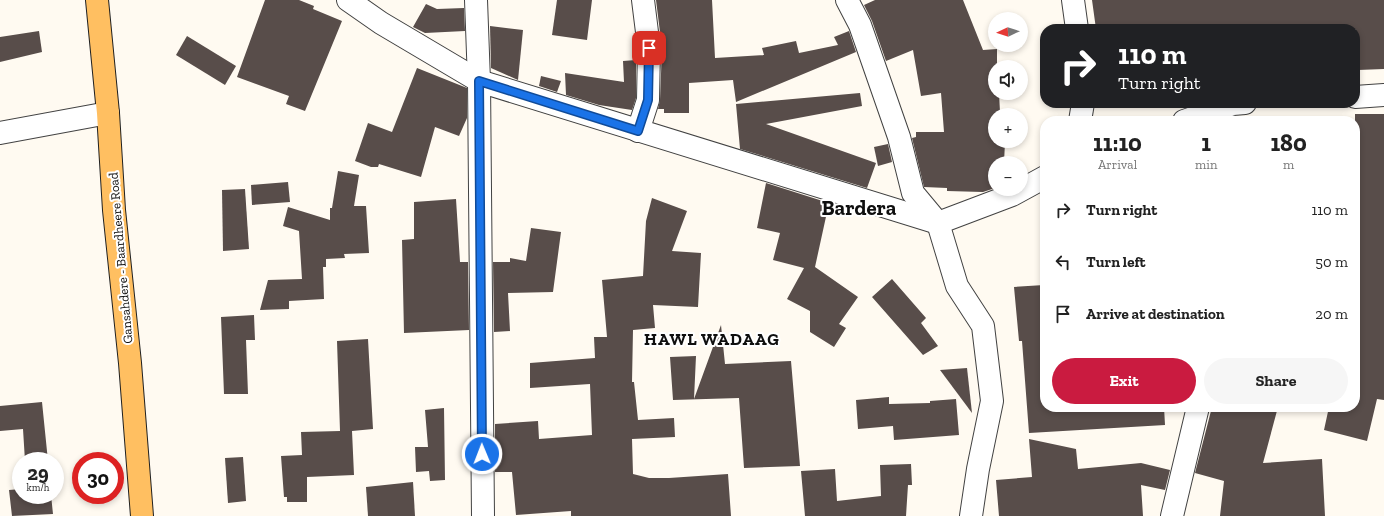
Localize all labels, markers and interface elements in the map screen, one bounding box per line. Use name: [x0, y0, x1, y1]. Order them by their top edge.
north arrow: [988, 12, 1028, 52]
map controls: [988, 12, 1028, 196]
pin: [632, 31, 666, 65]
icon: arrive: [638, 37, 660, 59]
text: 110 m: [1118, 38, 1187, 71]
icon: right: [1052, 40, 1104, 92]
button: sound: [988, 60, 1028, 100]
text: Turn right: [1118, 72, 1200, 94]
button: +: [988, 108, 1028, 148]
text: 11:10: [1093, 128, 1142, 157]
text: 1: [1201, 128, 1211, 157]
text: 180: [1270, 128, 1307, 157]
button: −: [988, 156, 1028, 196]
text: Arrival: [1098, 157, 1137, 172]
text: min: [1195, 157, 1217, 172]
text: m: [1283, 157, 1294, 172]
street label: Gansahdere - Baardheere Road: [106, 172, 135, 344]
district label: Bardera: [822, 195, 897, 220]
icon: right: [1052, 199, 1074, 221]
text: Turn right: [1086, 201, 1157, 219]
text: 110 m: [1311, 201, 1348, 219]
icon: left: [1052, 251, 1074, 273]
text: Turn left: [1086, 253, 1146, 271]
text: 50 m: [1315, 253, 1348, 271]
icon: arrive: [1052, 303, 1074, 325]
text: Arrive at destination: [1086, 305, 1225, 323]
text: 20 m: [1315, 305, 1348, 323]
district label: HAWL WADAAG: [644, 329, 780, 349]
button: Exit: [1052, 358, 1196, 404]
button: Share: [1204, 358, 1348, 404]
position arrow: [461, 433, 503, 475]
speed limit sign: 30: [72, 452, 124, 504]
text: 29: [27, 461, 49, 485]
text: km/h: [27, 482, 49, 494]

